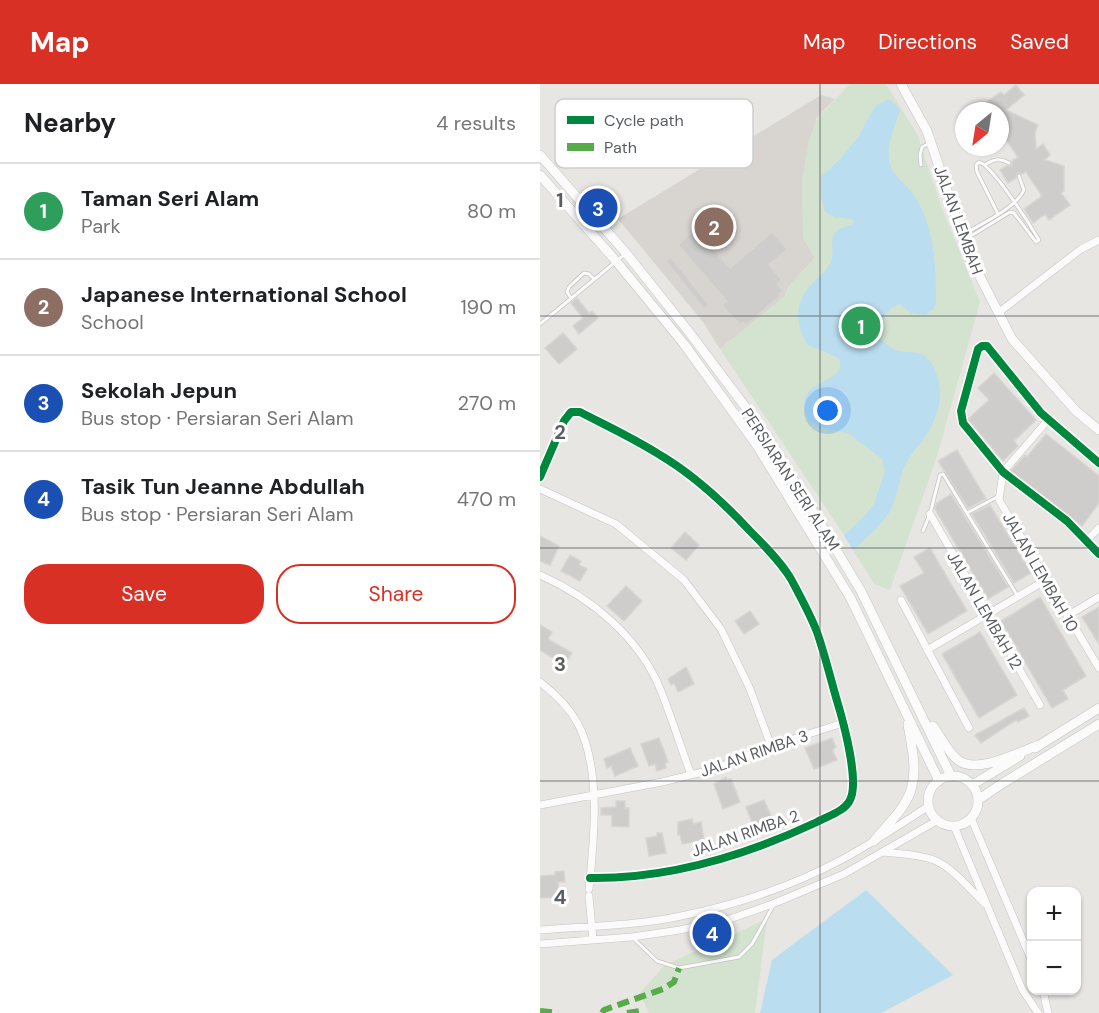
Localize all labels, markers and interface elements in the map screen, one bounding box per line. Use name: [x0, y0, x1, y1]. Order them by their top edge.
text: Map: [30, 24, 90, 61]
text: Map: [803, 28, 845, 56]
text: Directions: [878, 28, 977, 56]
text: Saved: [1010, 28, 1069, 56]
legend: [555, 99, 753, 168]
north arrow: [955, 102, 1009, 156]
text: Nearby: [24, 106, 116, 140]
text: 4 results: [436, 110, 516, 136]
text: Cycle path: [604, 110, 684, 131]
text: Path: [604, 137, 637, 158]
street label: JALAN LEMBAH: [929, 163, 988, 278]
text: Taman Seri Alam: [81, 184, 259, 213]
pin: 3: [578, 186, 618, 230]
text: 1: [556, 187, 564, 213]
text: 1: [40, 198, 47, 224]
text: 80 m: [467, 198, 516, 224]
pin: 2: [694, 204, 734, 250]
text: Park: [81, 213, 121, 239]
text: Japanese International School: [81, 280, 407, 309]
text: 2: [38, 294, 49, 320]
text: 190 m: [460, 294, 516, 320]
pin: 1: [842, 304, 880, 348]
text: School: [81, 309, 144, 335]
text: Sekolah Jepun: [81, 376, 237, 405]
text: 3: [37, 390, 50, 416]
text: 270 m: [458, 390, 516, 416]
your location: [813, 396, 842, 425]
street label: PERSIARAN SERI ALAM: [737, 404, 845, 555]
text: Bus stop · Persiaran Seri Alam: [81, 405, 354, 431]
text: 2: [554, 419, 566, 445]
text: Tasik Tun Jeanne Abdullah: [81, 472, 365, 501]
text: 4: [37, 486, 50, 512]
text: 470 m: [457, 486, 516, 512]
text: Bus stop · Persiaran Seri Alam: [81, 501, 354, 527]
street label: JALAN LEMBAH 10: [998, 509, 1083, 636]
street label: JALAN LEMBAH 12: [942, 547, 1027, 673]
button: Save: [24, 564, 264, 624]
button: Share: [276, 564, 516, 624]
text: 3: [554, 651, 566, 677]
street label: JALAN RIMBA 3: [697, 725, 811, 782]
street label: JALAN RIMBA 2: [688, 805, 802, 862]
text: 4: [554, 884, 567, 910]
map controls: [1027, 887, 1081, 995]
button: +: [1027, 887, 1081, 941]
pin: 4: [692, 910, 732, 956]
button: −: [1027, 941, 1081, 995]

